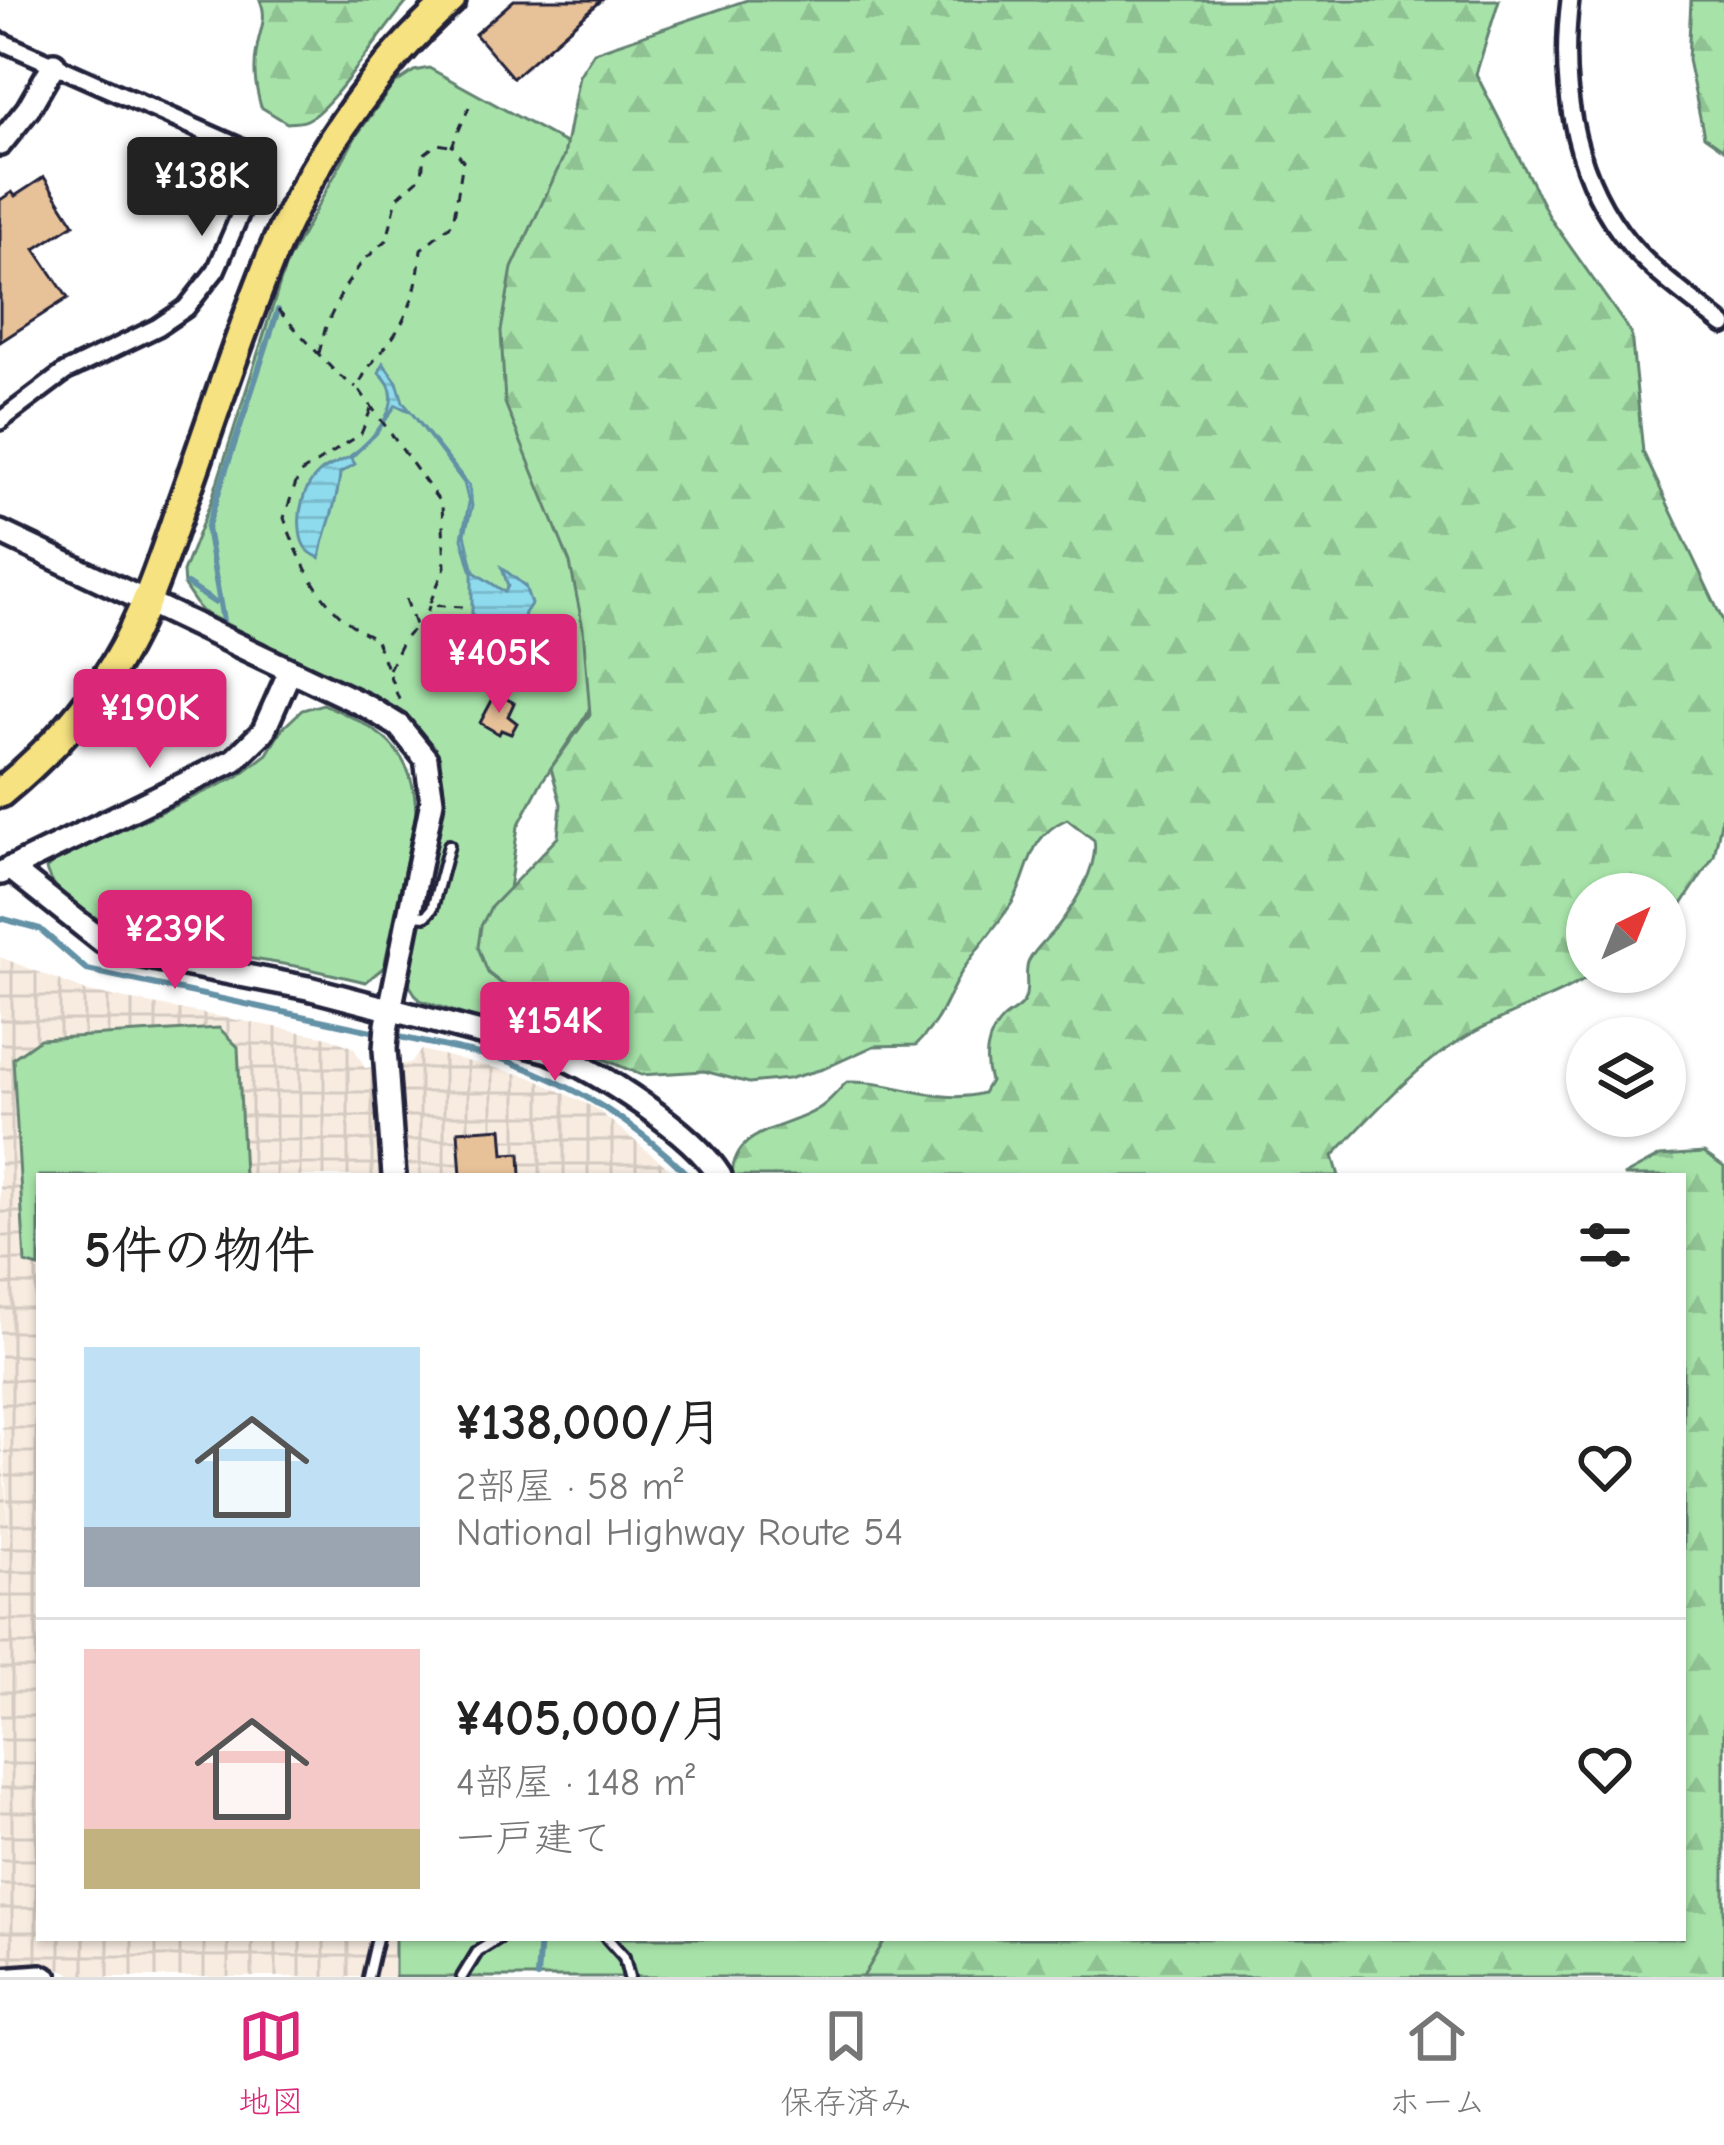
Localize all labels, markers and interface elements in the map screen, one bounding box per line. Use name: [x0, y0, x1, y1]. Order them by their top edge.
pin: ¥138K: [118, 137, 286, 239]
text: ¥138K: [154, 153, 250, 198]
pin: ¥405K: [415, 614, 583, 716]
text: ¥405K: [448, 630, 550, 675]
pin: ¥190K: [66, 669, 234, 771]
text: ¥190K: [100, 685, 200, 730]
north arrow: [1566, 873, 1686, 993]
map controls: [1566, 873, 1686, 1137]
pin: ¥239K: [91, 890, 259, 992]
text: ¥239K: [125, 906, 225, 951]
pin: ¥154K: [471, 982, 639, 1084]
text: ¥154K: [507, 998, 603, 1043]
button: layers: [1566, 1017, 1686, 1137]
icon: filters: [1572, 1212, 1638, 1278]
text: 5件の物件: [84, 1221, 315, 1280]
text: ¥138,000/月: [456, 1393, 723, 1452]
icon: home: [180, 1395, 324, 1539]
icon: heart: [1572, 1434, 1638, 1500]
text: 2部屋 · 58 m²: [456, 1464, 684, 1509]
text: National Highway Route 54: [456, 1510, 903, 1555]
text: ¥405,000/月: [456, 1689, 732, 1748]
icon: home: [180, 1697, 324, 1841]
icon: heart: [1572, 1736, 1638, 1802]
text: 4部屋 · 148 m²: [456, 1760, 695, 1805]
text: 一戸建て: [456, 1816, 612, 1861]
tab: 地図: [238, 2003, 304, 2123]
tab: 保存済み: [780, 2003, 912, 2123]
tab: ホーム: [1388, 2003, 1486, 2123]

